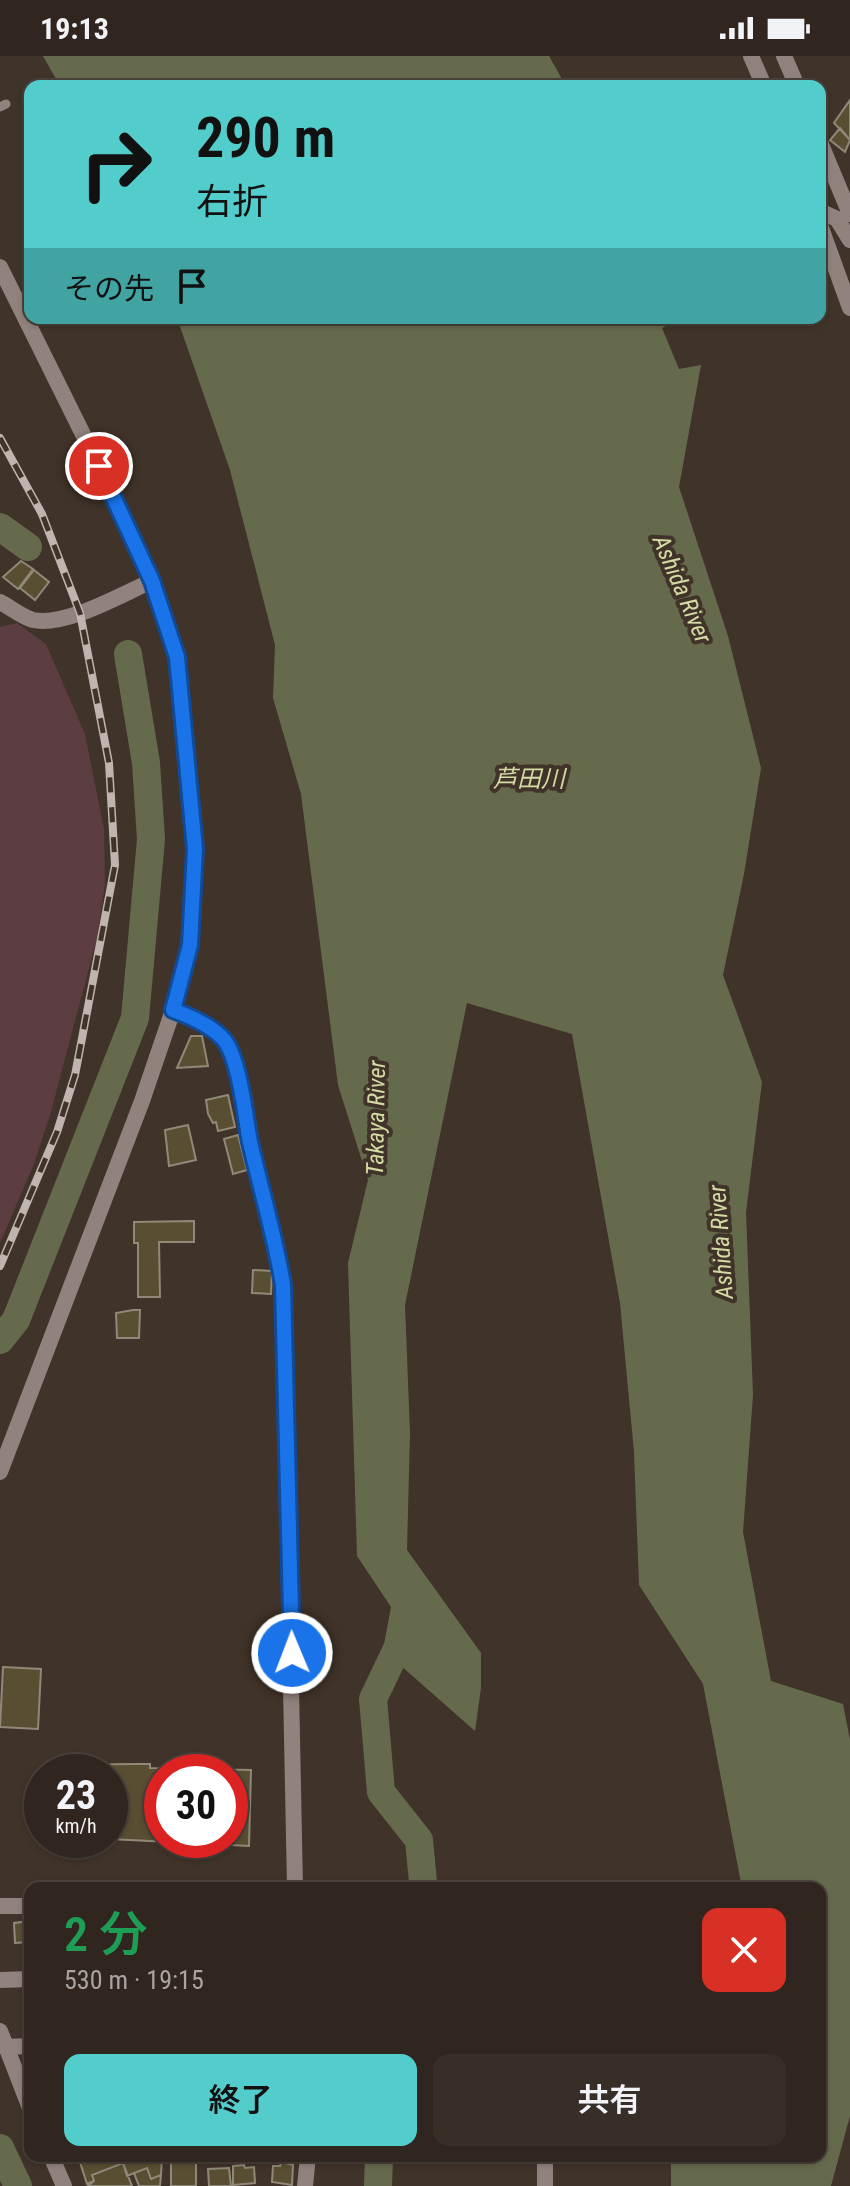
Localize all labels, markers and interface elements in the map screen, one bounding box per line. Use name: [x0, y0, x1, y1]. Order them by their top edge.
text: 19:13: [40, 11, 109, 46]
text: 290 m: [196, 105, 335, 171]
icon: right: [64, 112, 168, 216]
text: 右折: [196, 181, 268, 223]
icon: arrive: [170, 264, 214, 308]
text: その先: [64, 271, 154, 306]
pin: [65, 432, 133, 500]
icon: arrive: [77, 444, 121, 488]
water label: Ashida River: [646, 530, 718, 648]
water label: 芦田川: [493, 765, 568, 793]
water label: Takaya River: [361, 1059, 391, 1176]
water label: Ashida River: [703, 1183, 739, 1301]
position arrow: [250, 1611, 334, 1695]
speed limit sign: 30: [144, 1754, 248, 1858]
text: 23: [56, 1772, 96, 1819]
text: km/h: [55, 1814, 97, 1838]
text: 2 分: [64, 1906, 147, 1963]
button: close: [702, 1908, 786, 1992]
text: 530 m · 19:15: [64, 1965, 204, 1995]
button: 終了: [64, 2054, 417, 2146]
button: 共有: [433, 2054, 786, 2146]

